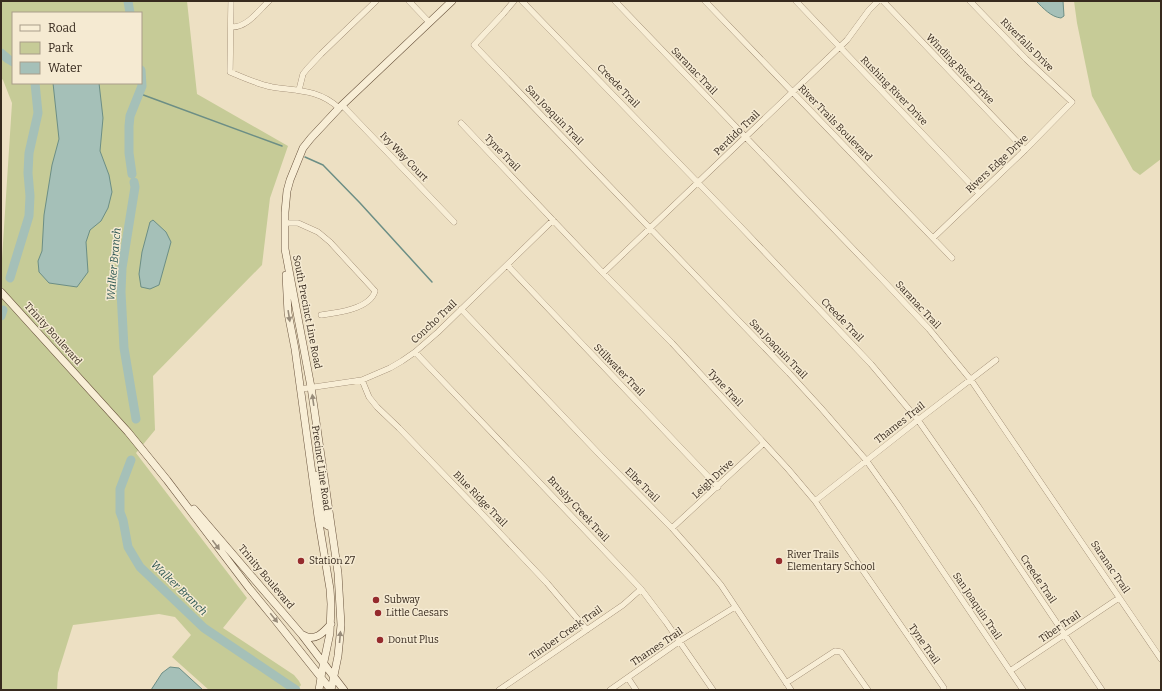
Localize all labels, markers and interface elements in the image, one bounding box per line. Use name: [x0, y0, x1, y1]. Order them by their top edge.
legend: [12, 12, 142, 84]
street label: Riverfalls Drive: [998, 16, 1056, 74]
text: Road: [48, 21, 76, 35]
street label: Winding River Drive: [923, 31, 997, 107]
text: Park: [48, 41, 74, 55]
street label: Saranac Trail: [669, 45, 720, 97]
street label: Rushing River Drive: [858, 54, 930, 128]
text: Water: [48, 61, 83, 75]
street label: Creede Trail: [594, 62, 642, 110]
street label: River Trails Boulevard: [796, 82, 874, 164]
street label: San Joaquin Trail: [522, 83, 586, 147]
street label: Perdido Trail: [712, 108, 763, 158]
street label: Ivy Way Court: [377, 130, 431, 184]
street label: Tyne Trail: [482, 132, 522, 174]
street label: Rivers Edge Drive: [963, 132, 1031, 196]
water label: Walker Branch: [104, 227, 124, 301]
street label: South Precinct Line Road: [290, 254, 324, 370]
street label: Saranac Trail: [893, 279, 943, 331]
street label: Creede Trail: [818, 296, 866, 344]
street label: Concho Trail: [409, 298, 459, 346]
street label: Trinity Boulevard: [22, 300, 84, 368]
one-way arrow: [286, 310, 292, 322]
street label: San Joaquin Trail: [746, 317, 810, 381]
street label: Stillwater Trail: [591, 341, 647, 399]
street label: Tyne Trail: [705, 367, 745, 409]
one-way arrow: [310, 394, 316, 406]
street label: Thames Trail: [873, 400, 928, 446]
street label: Precinct Line Road: [309, 425, 333, 512]
street label: Leigh Drive: [690, 457, 736, 501]
street label: Elbe Trail: [622, 465, 662, 505]
street label: Blue Ridge Trail: [451, 469, 509, 529]
street label: Brushy Creek Trail: [545, 474, 611, 544]
street label: Saranac Trail: [1088, 538, 1132, 596]
one-way arrow: [212, 539, 220, 550]
street label: Trinity Boulevard: [236, 542, 296, 612]
place label: River Trails Elementary School: [787, 549, 875, 573]
street label: Creede Trail: [1017, 553, 1059, 606]
place label: Station 27: [309, 555, 355, 567]
marker: Station 27: [296, 556, 306, 566]
marker: River Trails Elementary School: [774, 556, 784, 566]
water label: Walker Branch: [148, 558, 210, 618]
street label: San Joaquin Trail: [950, 570, 1004, 642]
place label: Subway: [384, 594, 421, 606]
marker: Subway: [371, 595, 381, 605]
street label: Timber Creek Trail: [527, 603, 605, 663]
place label: Little Caesars: [386, 607, 449, 619]
marker: Little Caesars: [373, 608, 383, 618]
street label: Tiber Trail: [1037, 609, 1083, 645]
one-way arrow: [270, 613, 279, 623]
street label: Tyne Trail: [906, 622, 942, 666]
street label: Thames Trail: [629, 625, 685, 669]
one-way arrow: [336, 631, 343, 643]
place label: Donut Plus: [388, 634, 439, 646]
marker: Donut Plus: [375, 635, 385, 645]

